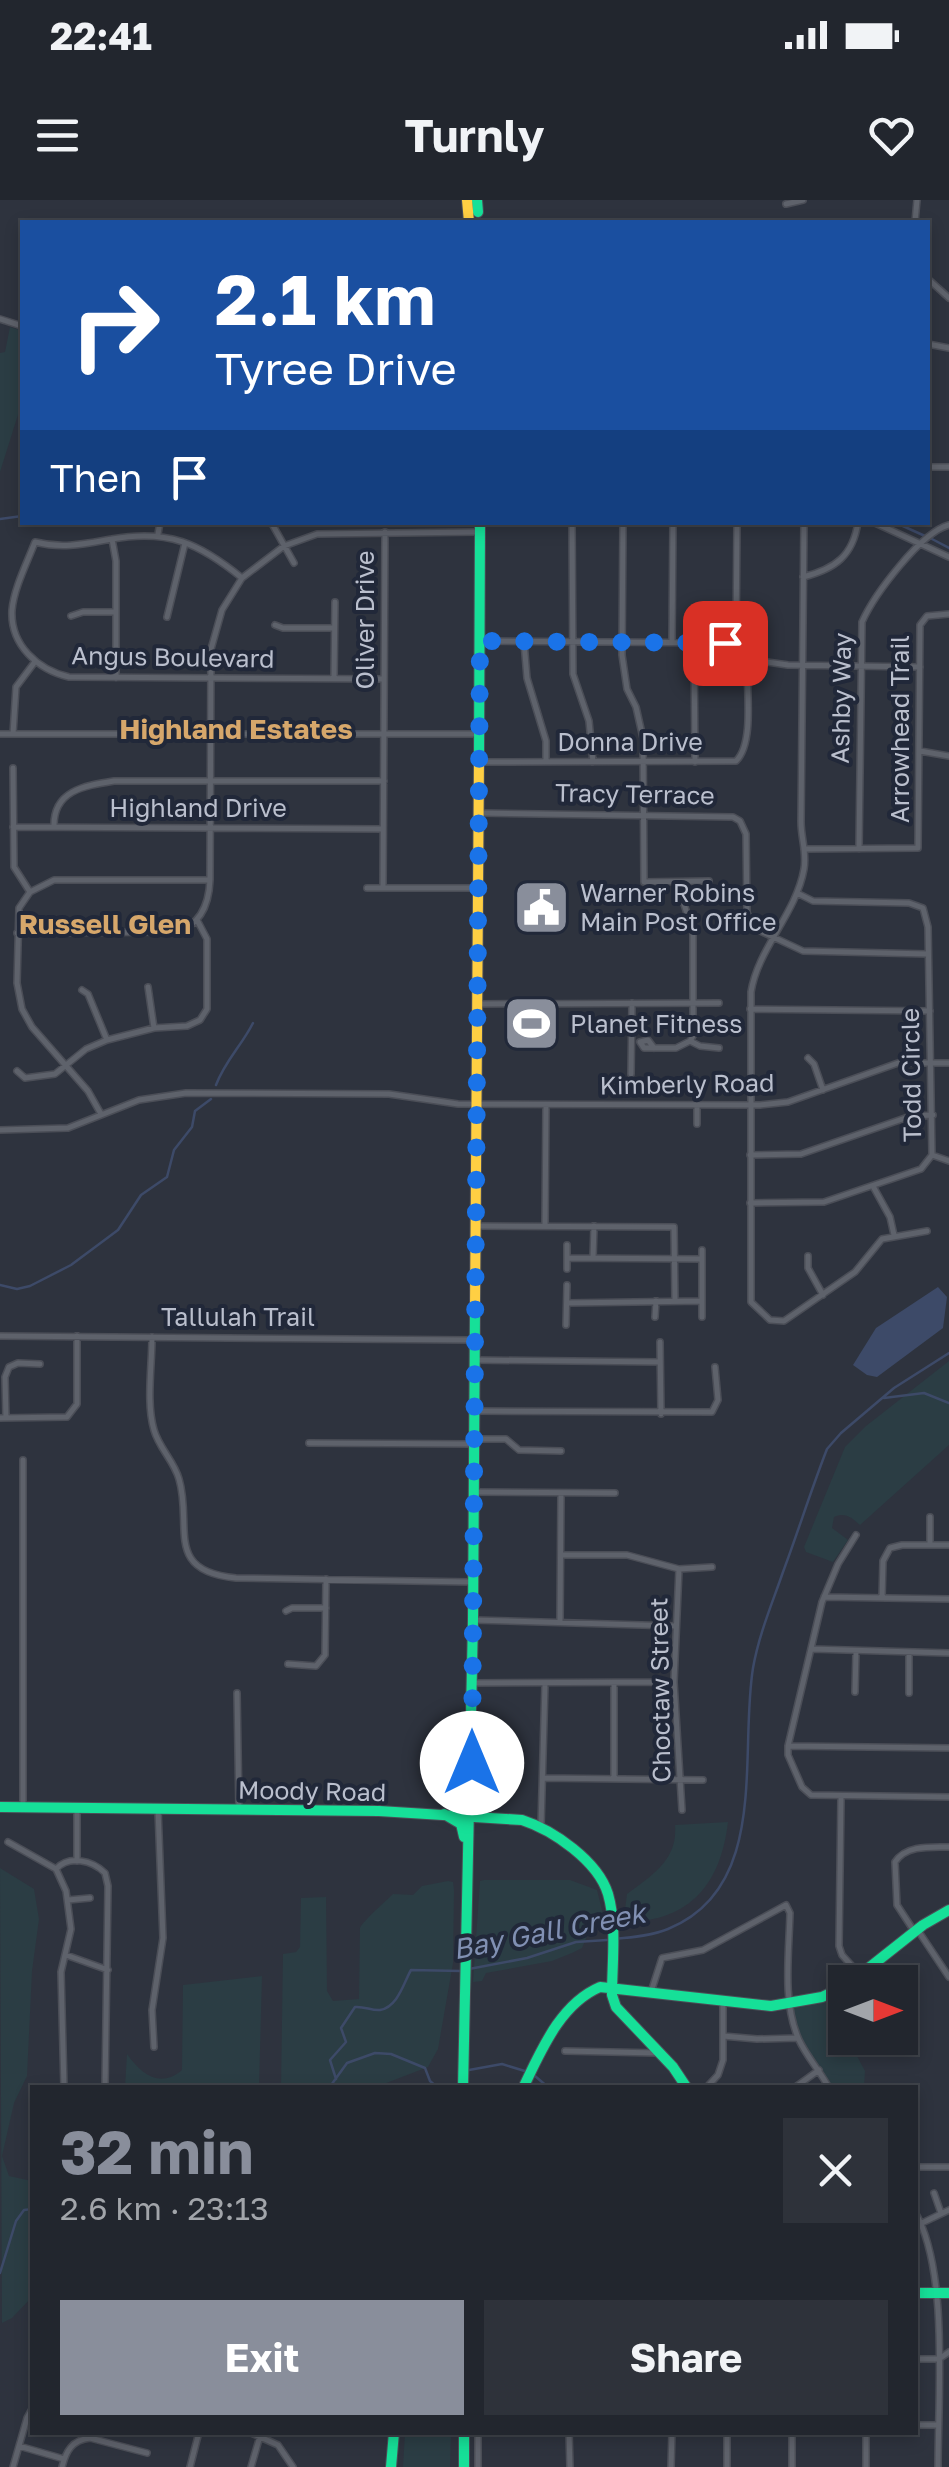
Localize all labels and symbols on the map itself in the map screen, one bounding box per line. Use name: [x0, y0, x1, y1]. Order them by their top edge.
street label: Oliver Drive: [349, 550, 380, 690]
pin: [683, 601, 768, 686]
street label: Ashby Way: [824, 632, 857, 764]
street label: Arrowhead Trail: [884, 635, 915, 823]
street label: Angus Boulevard: [71, 639, 275, 674]
district label: Highland Estates: [119, 712, 353, 745]
street label: Donna Drive: [557, 726, 703, 757]
street label: Tracy Terrace: [555, 777, 715, 810]
street label: Highland Drive: [109, 792, 287, 823]
public building icon: Warner Robins Main Post Office: [511, 877, 571, 937]
place label: Warner Robins Main Post Office: [580, 877, 776, 937]
district label: Russell Glen: [19, 907, 191, 940]
sports icon: Planet Fitness: [501, 994, 561, 1054]
place label: Planet Fitness: [570, 1008, 743, 1039]
street label: Todd Circle: [894, 1008, 927, 1142]
street label: Kimberly Road: [599, 1066, 775, 1101]
street label: Tallulah Trail: [161, 1301, 315, 1332]
street label: Choctaw Street: [642, 1597, 677, 1783]
position arrow: [420, 1711, 524, 1815]
street label: Moody Road: [238, 1774, 386, 1807]
water label: Bay Gall Creek: [450, 1895, 651, 1965]
north arrow: [828, 1965, 918, 2055]

